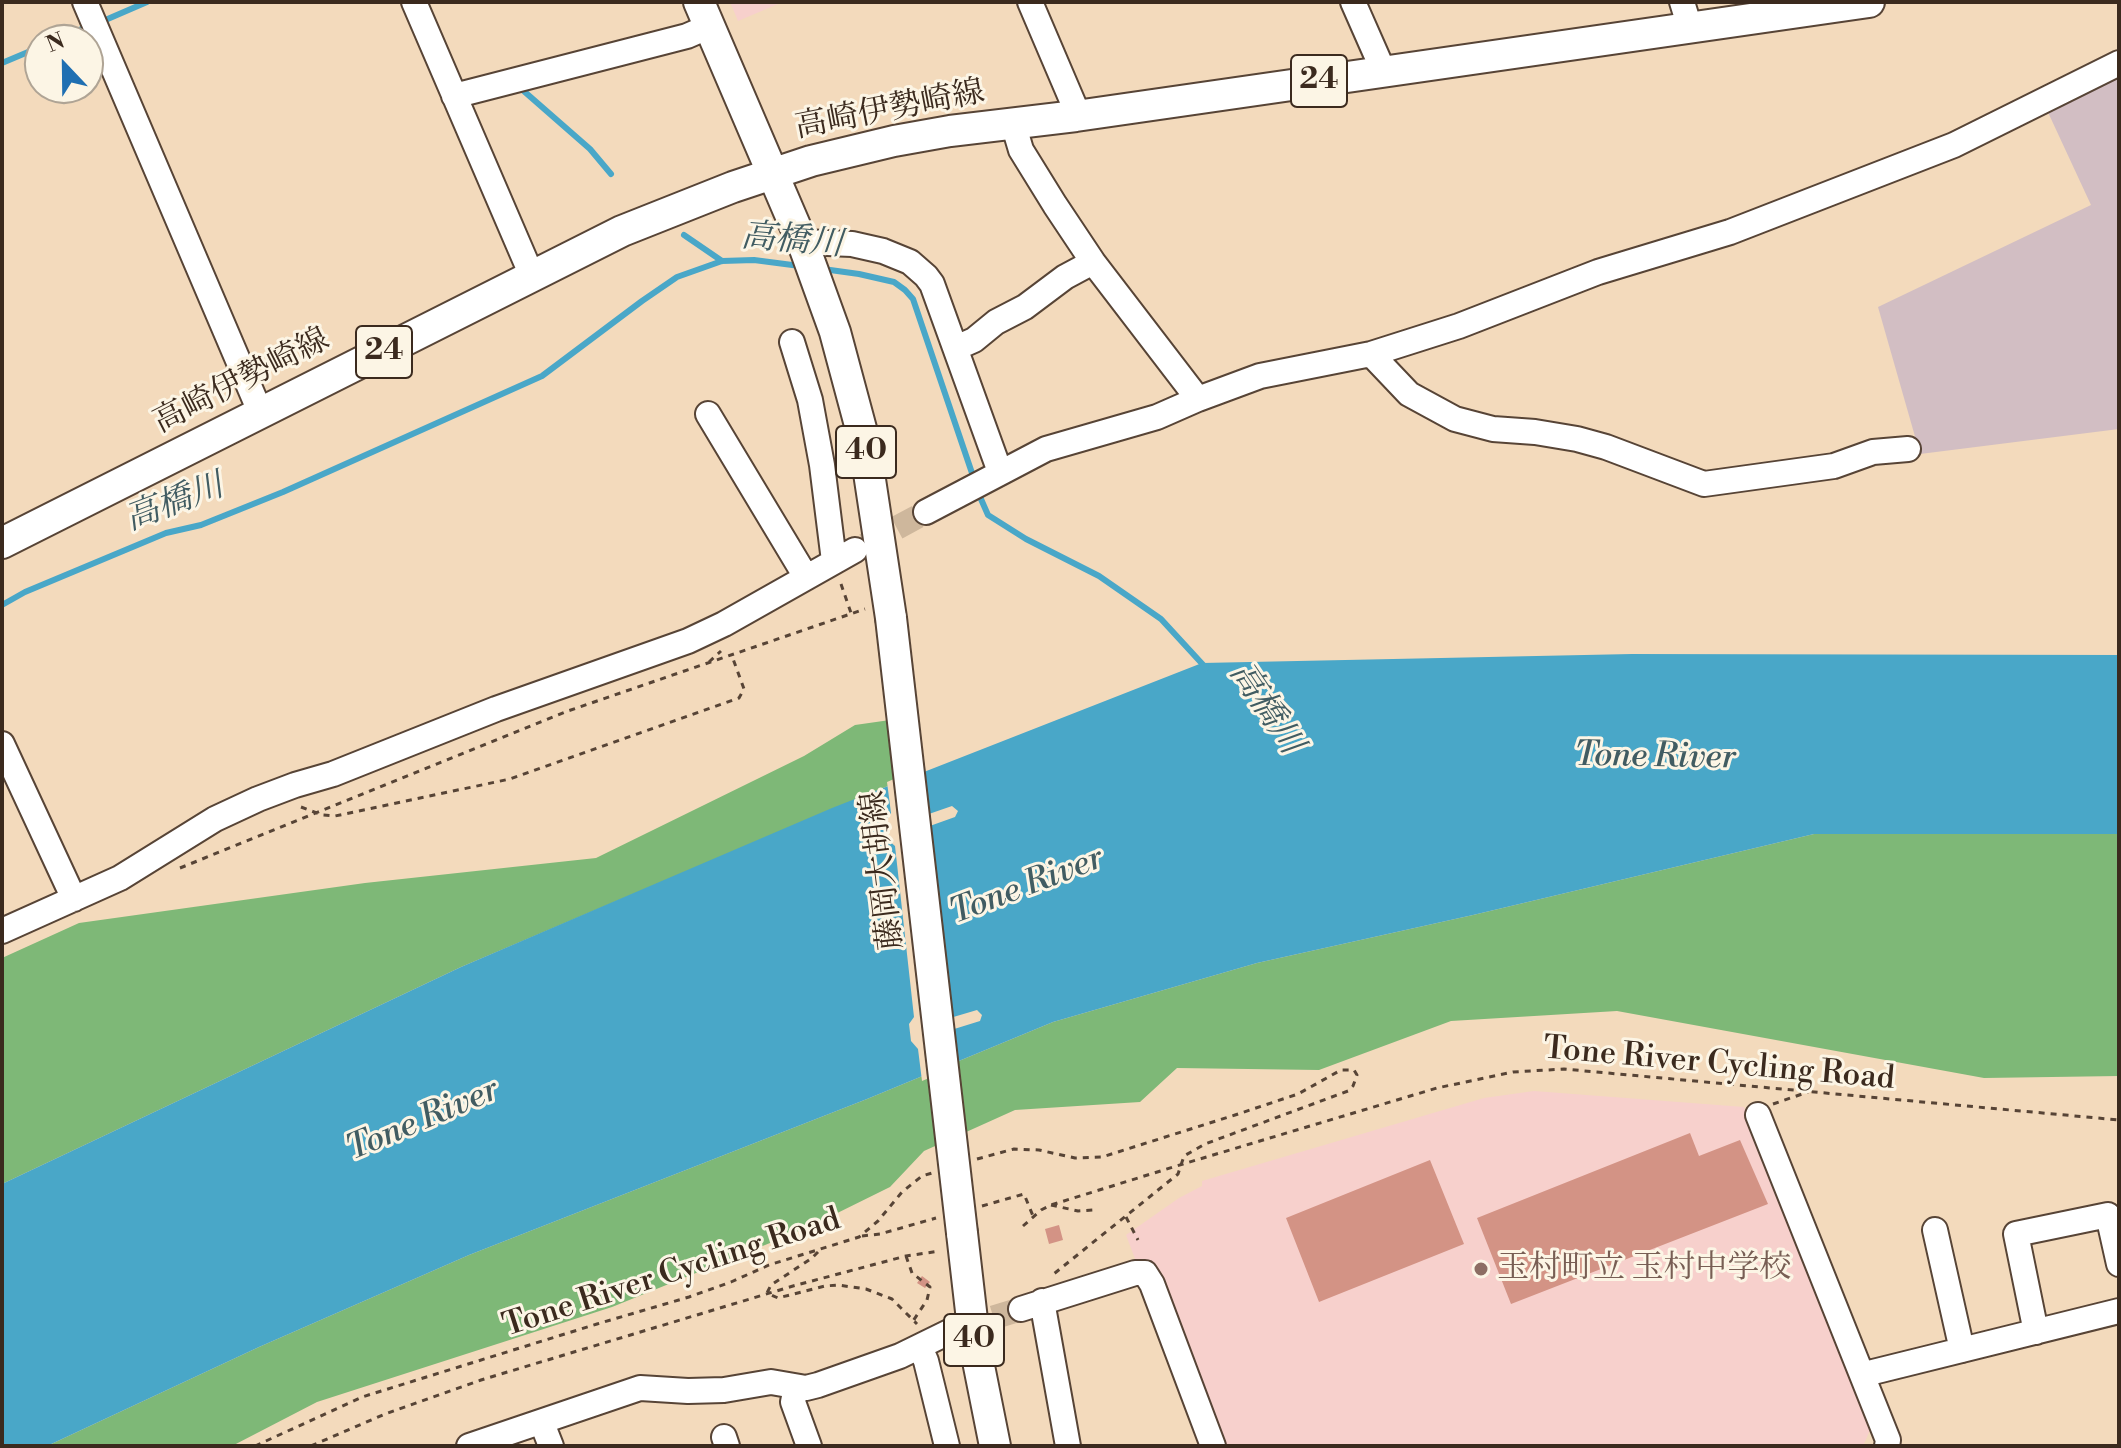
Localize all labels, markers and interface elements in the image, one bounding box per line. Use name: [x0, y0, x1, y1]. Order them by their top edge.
north arrow: [24, 24, 104, 104]
text: N: [42, 27, 69, 59]
road number: 24: [1291, 55, 1347, 107]
street label: 高崎伊勢崎線: [792, 74, 988, 148]
water label: 高橋川: [739, 217, 845, 267]
street label: 高崎伊勢崎線: [148, 321, 336, 443]
road number: 24: [356, 326, 412, 378]
road number: 40: [836, 426, 896, 478]
water label: 高橋川: [120, 467, 230, 541]
water label: 高橋川: [1220, 655, 1310, 763]
water label: Tone River: [1574, 736, 1736, 780]
street label: 藤岡大胡線: [855, 788, 913, 952]
water label: Tone River: [944, 839, 1110, 935]
street label: Tone River Cycling Road: [1542, 1031, 1896, 1099]
water label: Tone River: [341, 1071, 505, 1171]
street label: Tone River Cycling Road: [498, 1201, 846, 1347]
place label: 玉村町立 玉村中学校: [1497, 1250, 1792, 1288]
marker: 玉村町立 玉村中学校: [1472, 1260, 1490, 1278]
road number: 40: [944, 1314, 1004, 1366]

